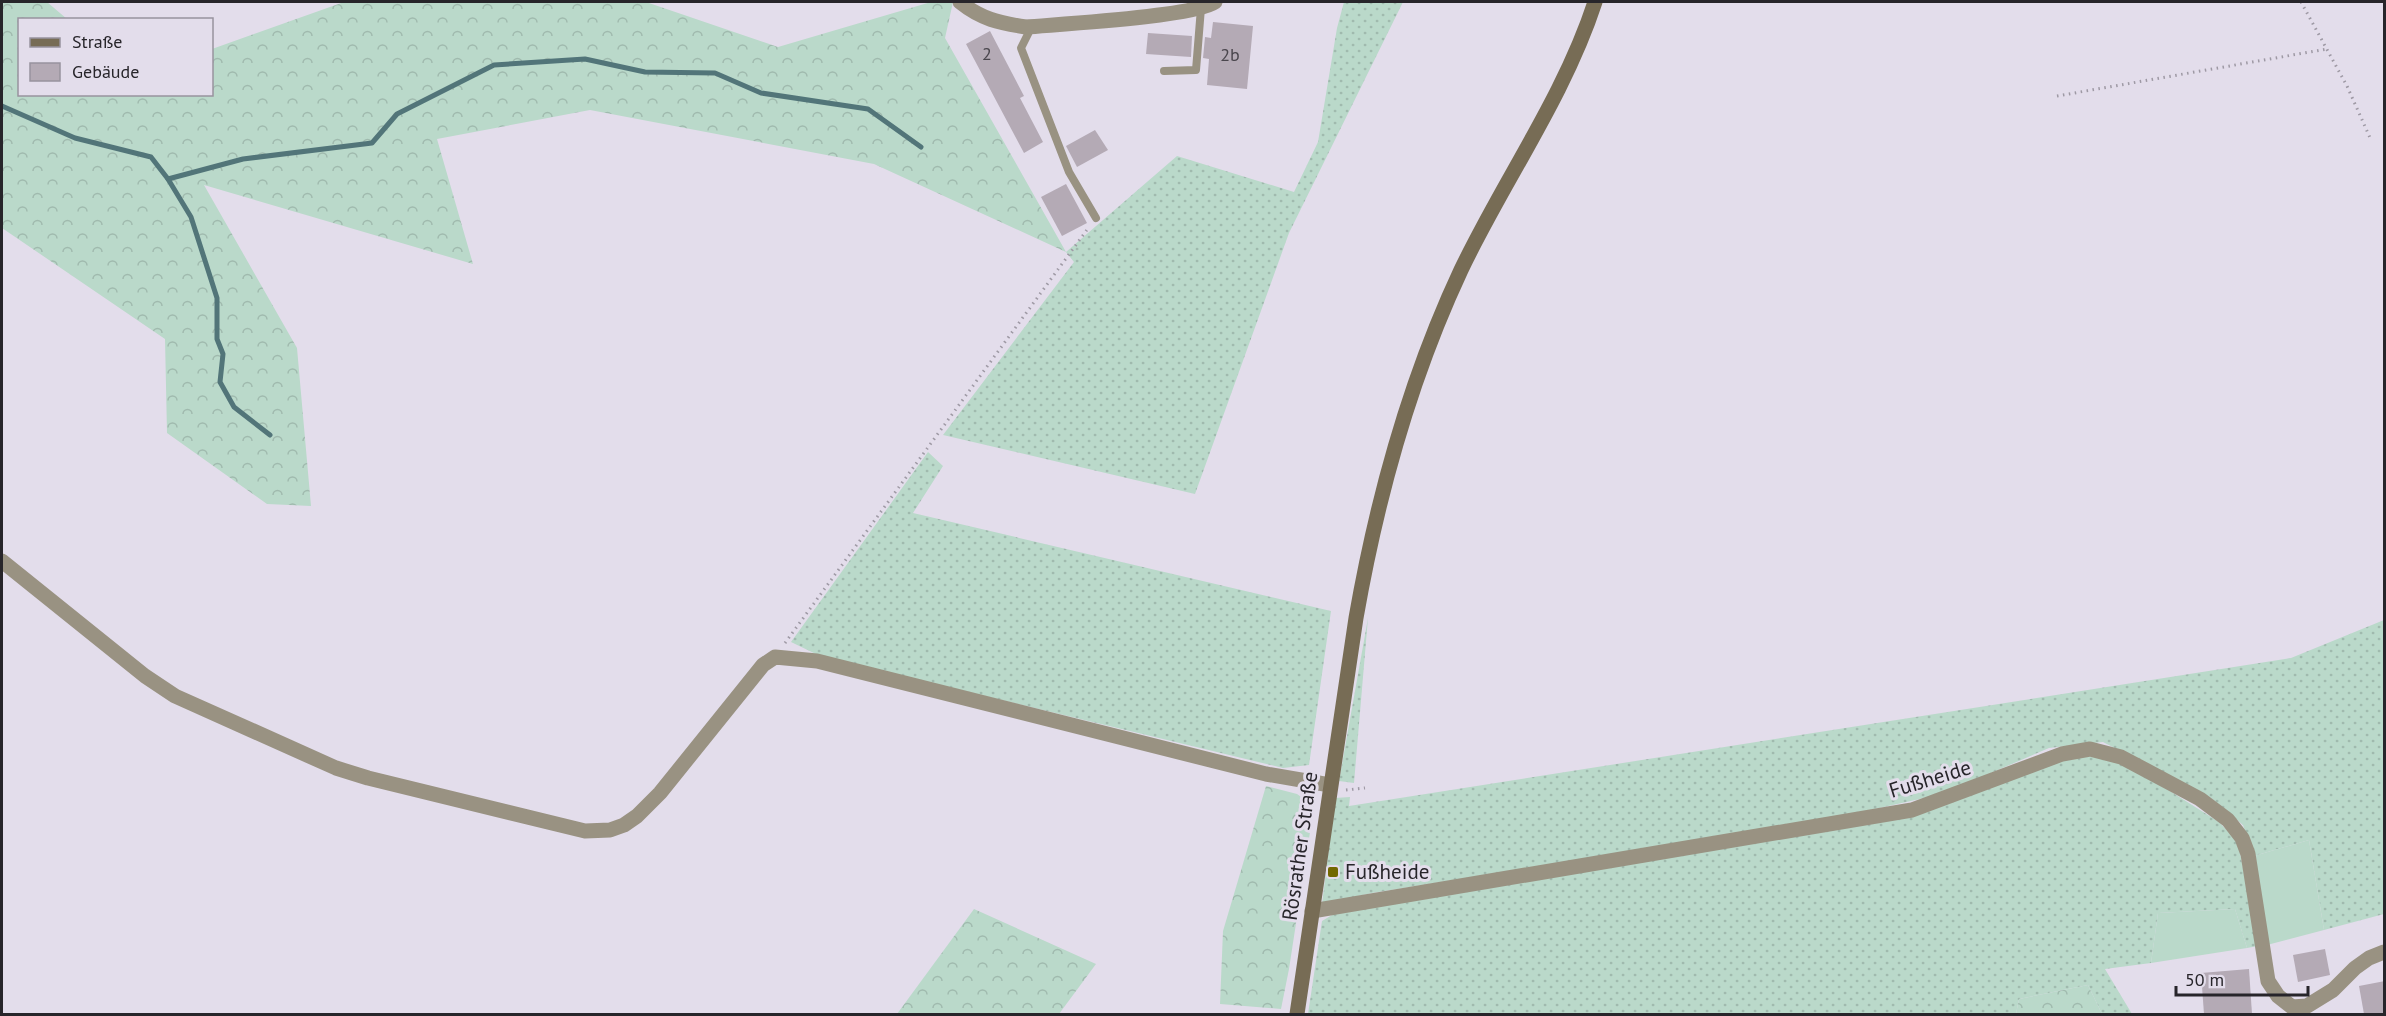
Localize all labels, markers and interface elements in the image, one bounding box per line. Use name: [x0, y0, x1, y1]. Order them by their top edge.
legend: [18, 18, 213, 96]
text: Straße: [72, 30, 123, 53]
house number: 2: [982, 42, 992, 65]
house number: 2b: [1220, 43, 1240, 66]
text: Gebäude: [72, 60, 139, 83]
street label: Fußheide: [1886, 753, 1974, 804]
street label: Rösrather Straße: [1276, 770, 1323, 922]
place label: Fußheide: [1345, 858, 1429, 885]
marker: Fußheide: [1326, 865, 1340, 879]
scale bar: [2176, 959, 2308, 997]
text: 50 m: [2185, 968, 2224, 991]

